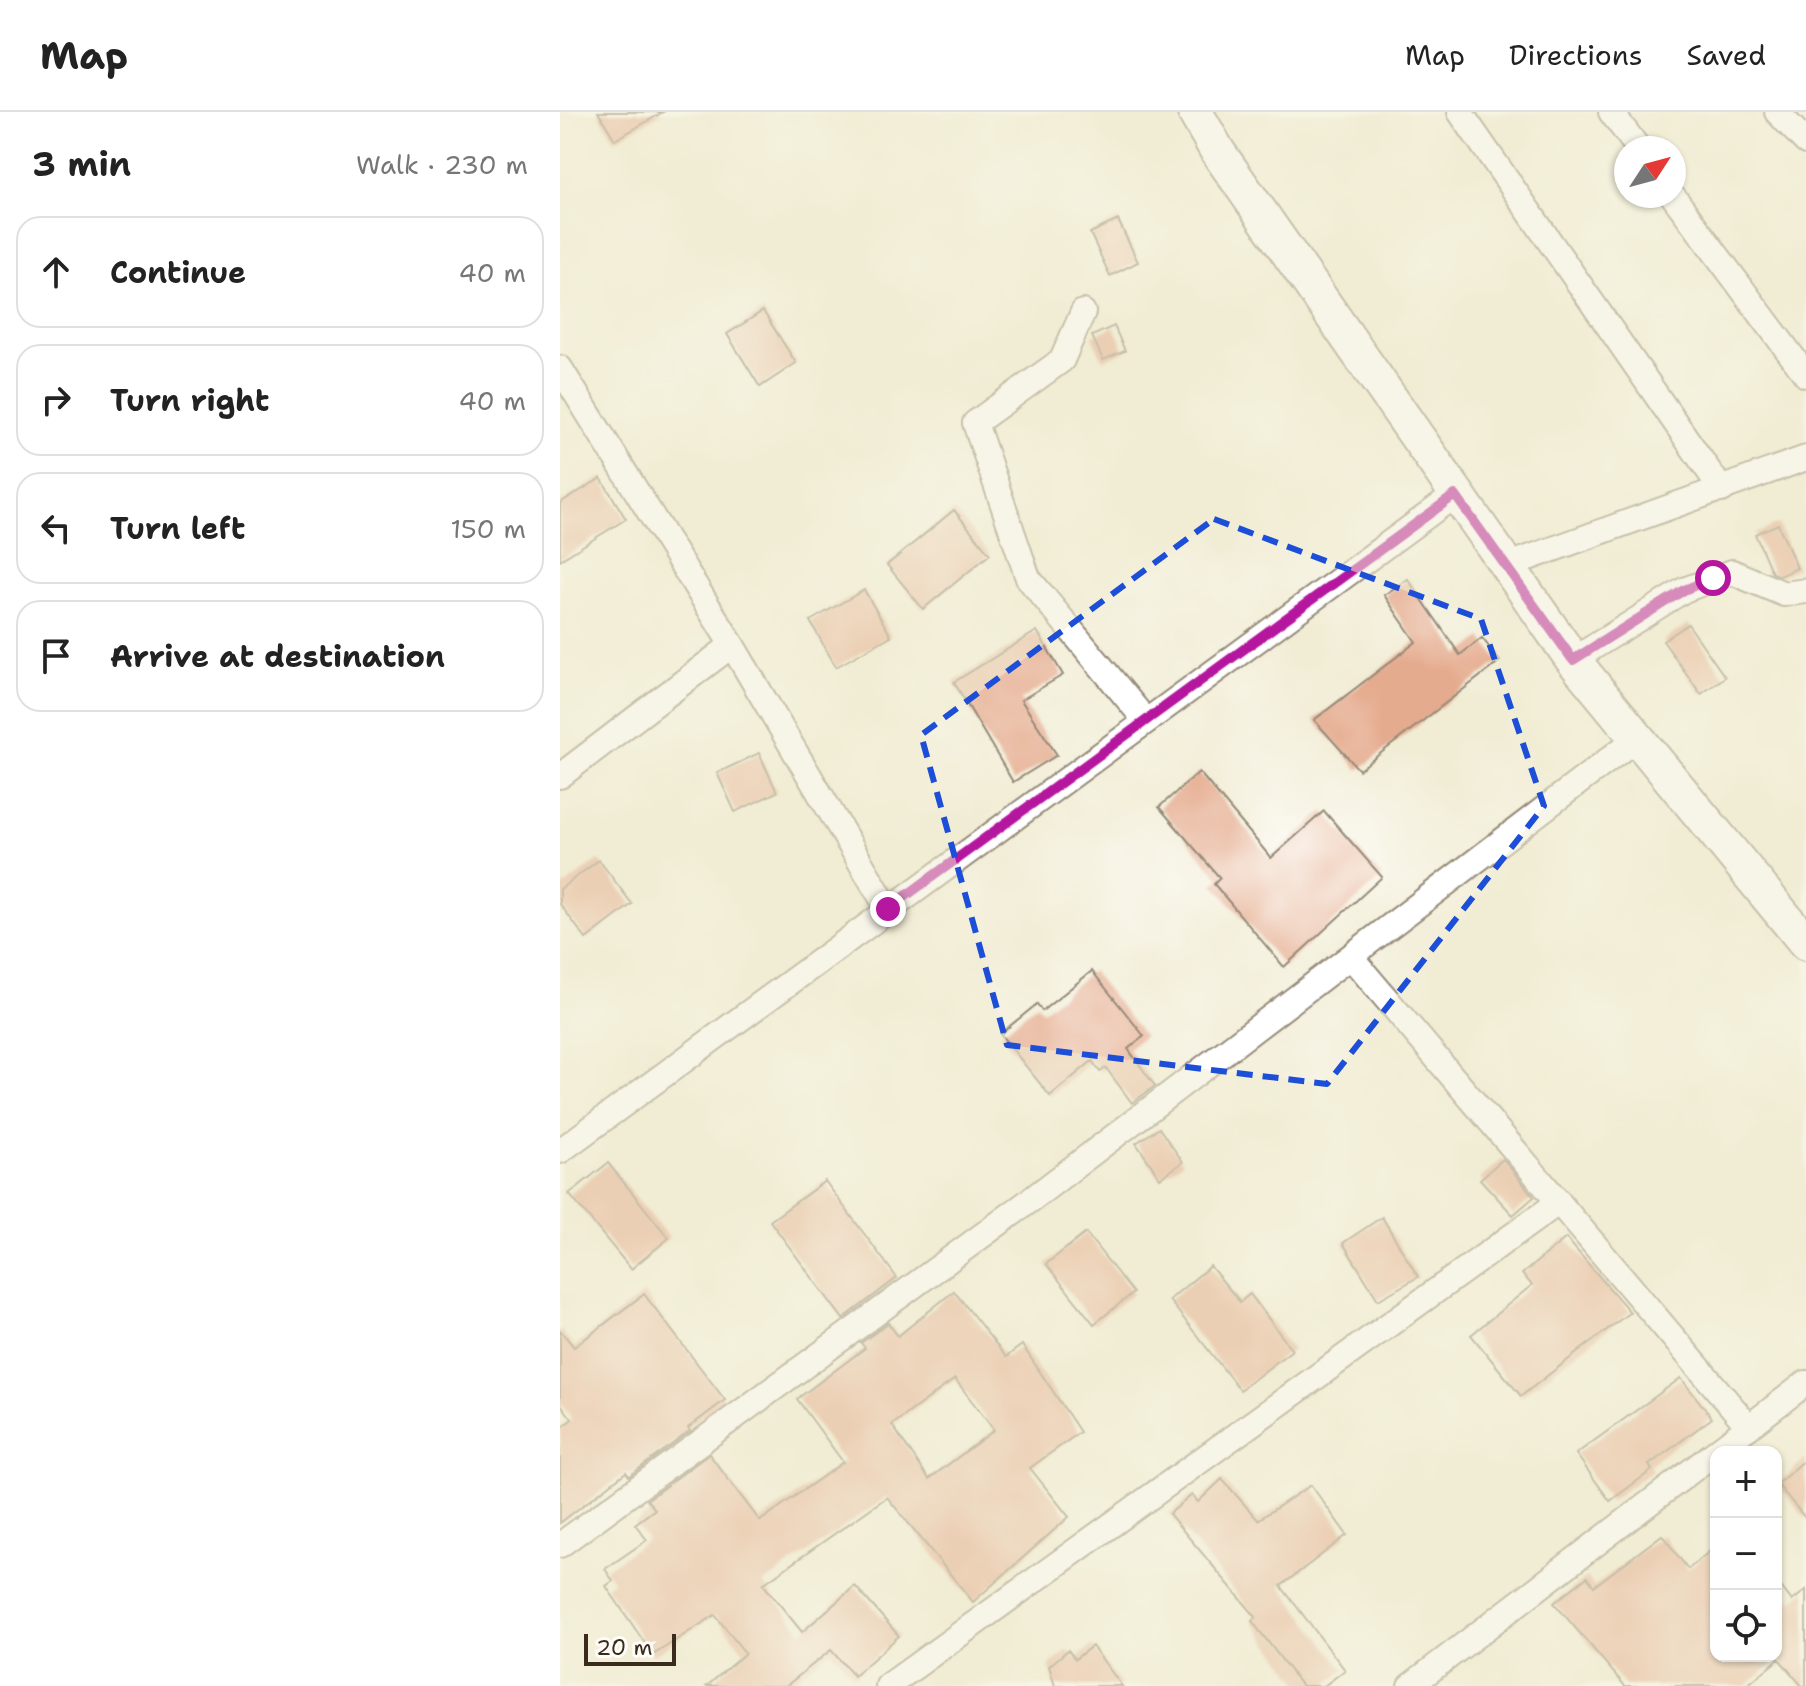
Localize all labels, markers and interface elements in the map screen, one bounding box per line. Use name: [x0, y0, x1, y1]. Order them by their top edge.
text: Map: [40, 30, 128, 81]
text: Map: [1405, 36, 1465, 74]
text: Directions: [1509, 36, 1643, 74]
text: Saved: [1687, 36, 1766, 74]
north arrow: [1614, 136, 1686, 208]
text: 3 min: [32, 141, 131, 187]
text: Walk · 230 m: [356, 147, 528, 182]
icon: ahead: [34, 250, 78, 294]
text: Continue: [110, 252, 246, 293]
text: 40 m: [459, 255, 526, 290]
icon: right: [34, 378, 78, 422]
text: Turn right: [110, 380, 269, 421]
text: 40 m: [459, 383, 526, 418]
icon: left: [34, 506, 78, 550]
text: Turn left: [110, 508, 245, 549]
text: 150 m: [450, 511, 526, 546]
route start: [1695, 560, 1731, 596]
icon: arrive: [34, 634, 78, 678]
text: Arrive at destination: [110, 636, 445, 677]
route end: [870, 891, 906, 927]
map controls: [1710, 1446, 1782, 1662]
button: +: [1710, 1446, 1782, 1518]
button: −: [1710, 1518, 1782, 1590]
button: locate: [1710, 1590, 1782, 1662]
scale bar: [584, 1630, 676, 1666]
text: 20 m: [596, 1633, 653, 1662]

